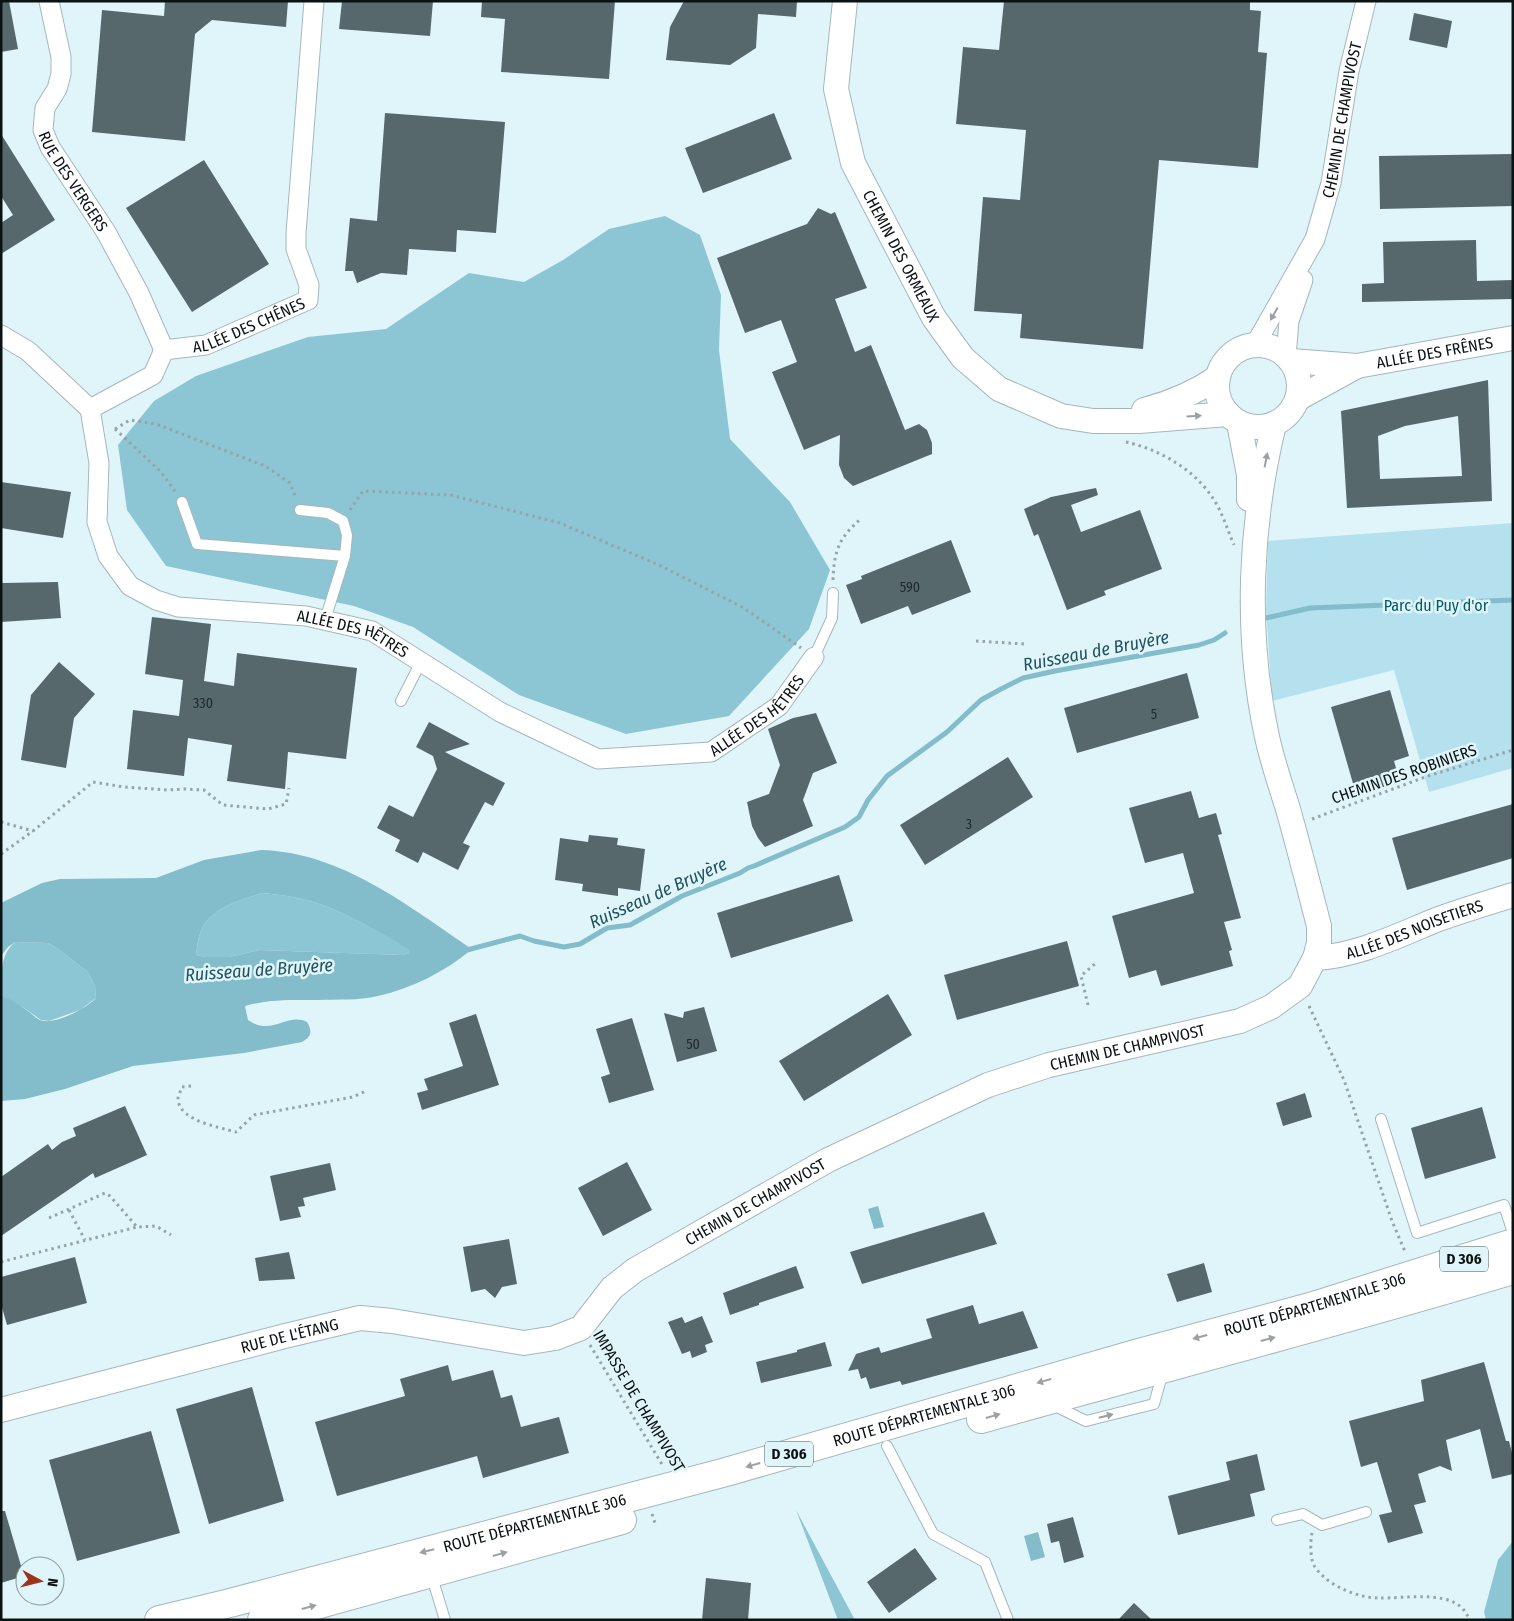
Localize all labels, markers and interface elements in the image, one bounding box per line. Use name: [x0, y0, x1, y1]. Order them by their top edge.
street label: CHEMIN DE CHAMPIVOST: [1318, 39, 1365, 200]
street label: RUE DES VERGERS: [35, 128, 112, 235]
street label: CHEMIN DES ORMEAUX: [859, 187, 944, 325]
street label: ALLÉE DES CHÊNES: [192, 293, 308, 356]
one-way arrow: [1269, 307, 1278, 320]
street label: ALLÉE DES FRÊNES: [1375, 332, 1494, 372]
one-way arrow: [1186, 411, 1202, 419]
one-way arrow: [1262, 453, 1270, 468]
house number: 590: [900, 579, 920, 596]
park label: Parc du Puy d'or: [1384, 596, 1489, 615]
street label: ALLÉE DES HÊTRES: [296, 606, 412, 661]
water label: Ruisseau de Bruyère: [1021, 626, 1171, 676]
street label: ALLÉE DES HÊTRES: [705, 671, 808, 760]
house number: 330: [193, 695, 213, 712]
house number: 5: [1151, 706, 1157, 723]
street label: CHEMIN DES ROBINIERS: [1329, 740, 1479, 808]
house number: 3: [966, 816, 972, 833]
water label: Ruisseau de Bruyère: [586, 853, 731, 933]
street label: ALLÉE DES NOISETIERS: [1344, 895, 1485, 963]
water label: Ruisseau de Bruyère: [184, 954, 334, 986]
street label: CHEMIN DE CHAMPIVOST: [1048, 1020, 1207, 1074]
house number: 50: [686, 1036, 700, 1053]
street label: CHEMIN DE CHAMPIVOST: [682, 1154, 829, 1249]
road number: D 306: [1440, 1246, 1488, 1272]
street label: ROUTE DÉPARTEMENTALE 306: [1222, 1268, 1408, 1339]
street label: RUE DE L'ÉTANG: [239, 1314, 340, 1357]
street label: IMPASSE DE CHAMPIVOST: [589, 1327, 689, 1476]
one-way arrow: [1193, 1333, 1208, 1341]
one-way arrow: [1260, 1335, 1275, 1343]
one-way arrow: [1036, 1377, 1051, 1385]
street label: ROUTE DÉPARTEMENTALE 306: [831, 1380, 1017, 1450]
one-way arrow: [986, 1411, 1001, 1419]
one-way arrow: [1098, 1412, 1113, 1420]
road number: D 306: [765, 1442, 813, 1466]
one-way arrow: [746, 1461, 761, 1469]
street label: ROUTE DÉPARTEMENTALE 306: [441, 1489, 628, 1556]
one-way arrow: [420, 1547, 435, 1555]
one-way arrow: [492, 1549, 507, 1557]
north arrow: [15, 1556, 65, 1606]
text: N: [43, 1577, 61, 1588]
one-way arrow: [302, 1603, 317, 1611]

